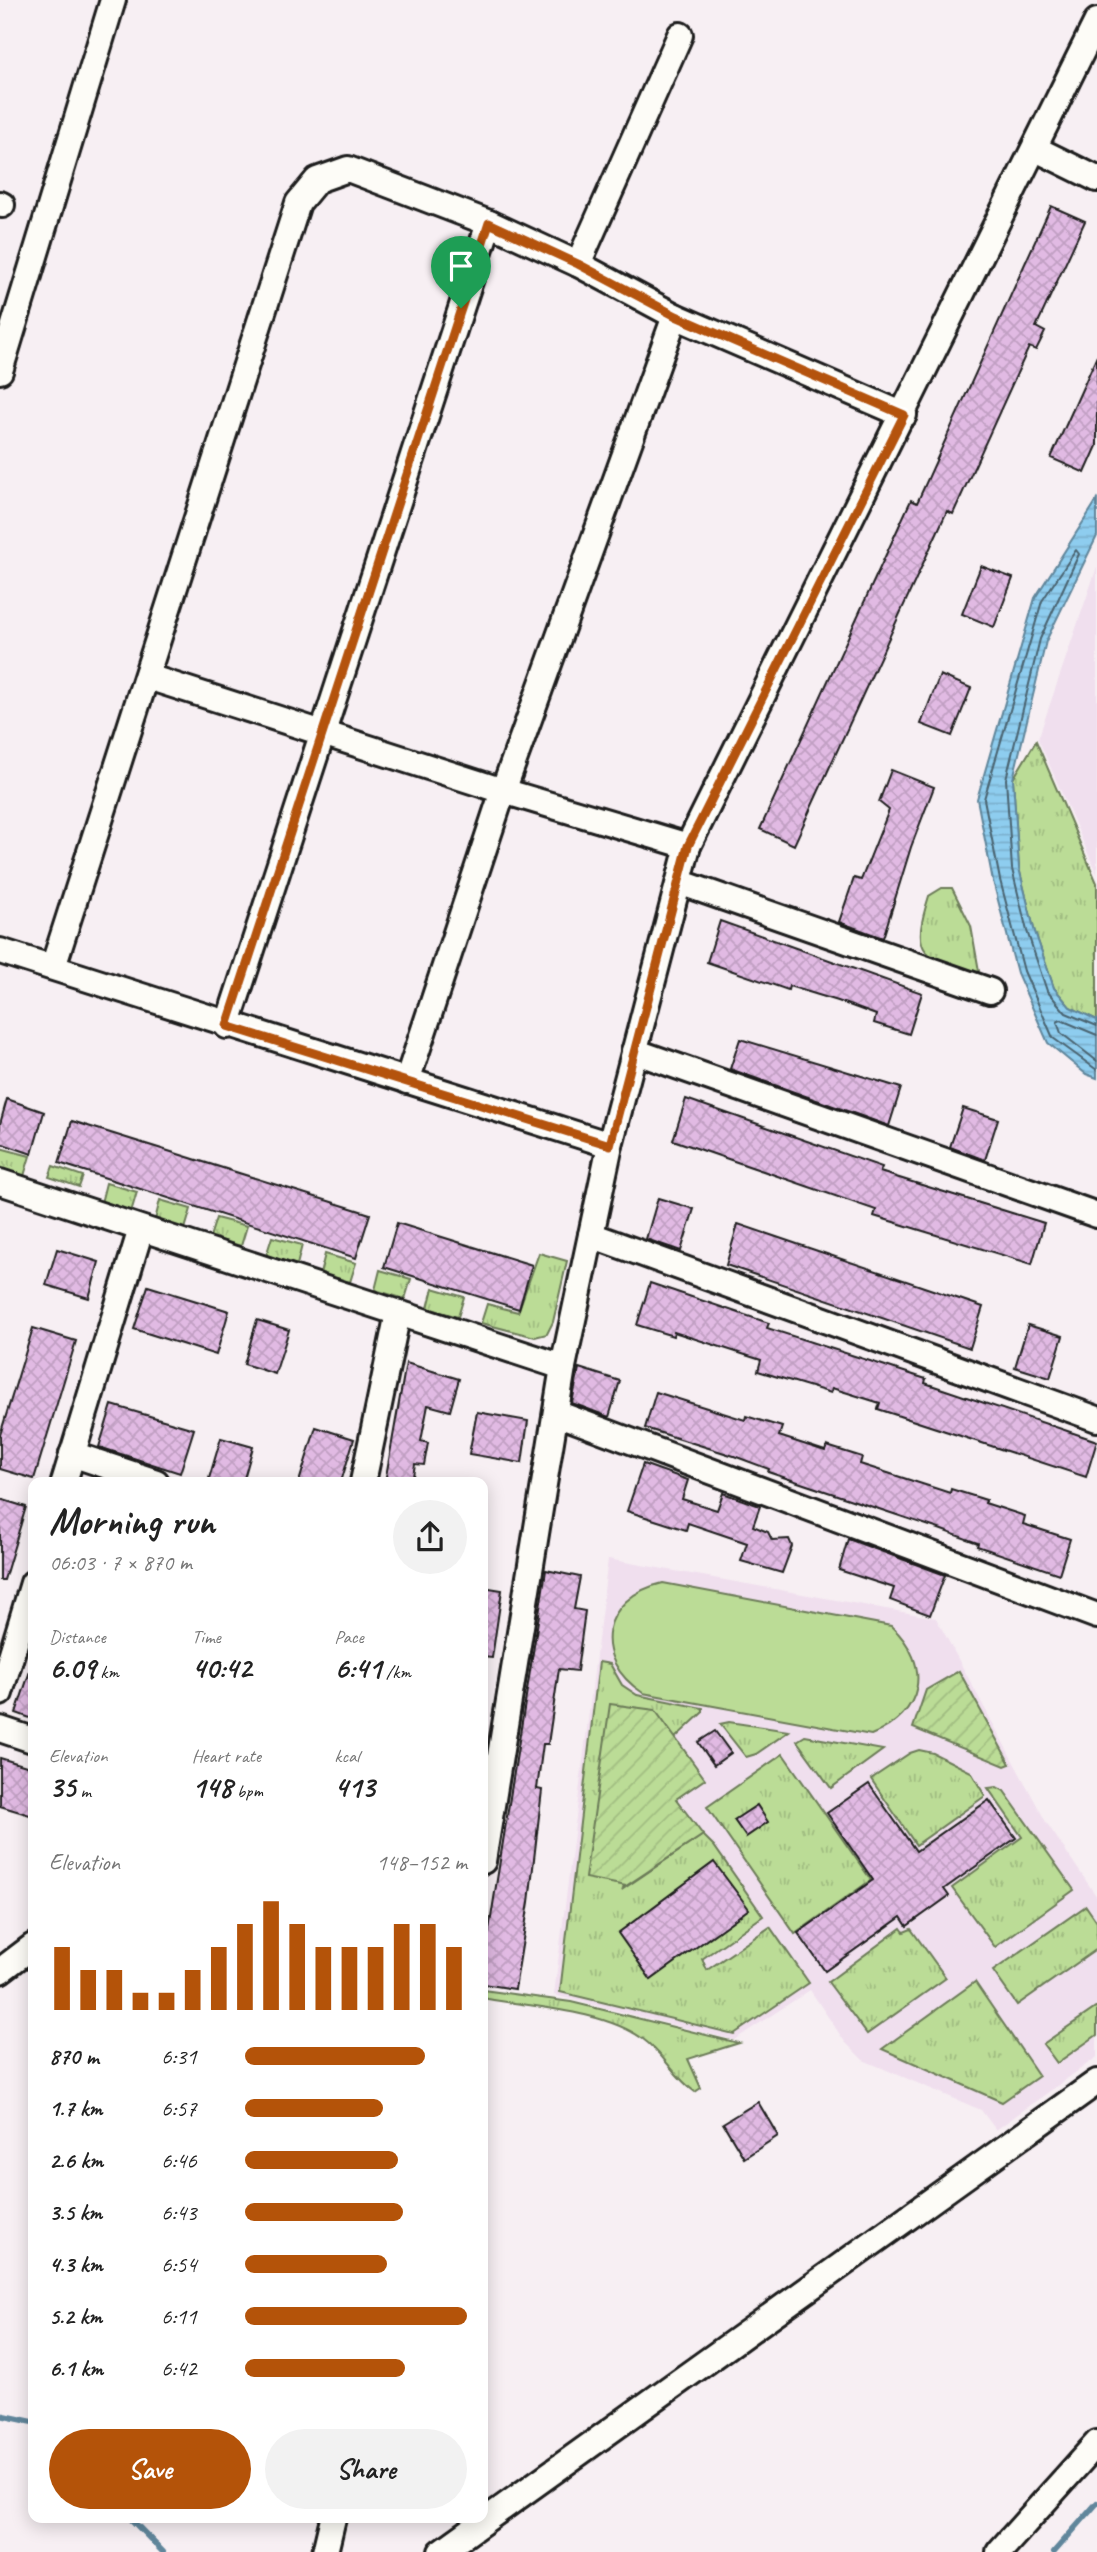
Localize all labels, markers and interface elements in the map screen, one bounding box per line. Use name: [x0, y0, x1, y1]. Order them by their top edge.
pin: [431, 236, 491, 308]
icon: arrive: [442, 247, 480, 285]
text: Morning run: [49, 1498, 215, 1545]
button: share: [393, 1500, 467, 1574]
text: 06:03 · 7 × 870 m: [49, 1548, 192, 1577]
text: Distance: [49, 1625, 106, 1649]
text: Time: [192, 1625, 221, 1649]
text: Pace: [334, 1625, 364, 1649]
text: 6.09: [49, 1649, 96, 1687]
text: 40:42: [192, 1649, 252, 1687]
text: 6:41: [334, 1649, 381, 1687]
text: km: [96, 1660, 119, 1684]
text: /km: [381, 1660, 411, 1684]
text: Elevation: [49, 1744, 107, 1768]
text: Heart rate: [192, 1744, 261, 1768]
text: kcal: [334, 1744, 359, 1768]
text: 35: [49, 1768, 76, 1806]
text: 148: [192, 1768, 232, 1806]
text: 413: [334, 1768, 375, 1806]
text: m: [76, 1779, 91, 1803]
text: bpm: [232, 1779, 263, 1803]
text: Elevation: [49, 1848, 120, 1877]
text: 148–152 m: [376, 1848, 467, 1877]
text: 870 m: [49, 2042, 99, 2071]
text: 6:31: [161, 2042, 197, 2071]
text: 1.7 km: [49, 2094, 102, 2123]
text: 6:57: [161, 2094, 197, 2123]
text: 2.6 km: [49, 2146, 103, 2175]
text: 6:46: [161, 2146, 197, 2175]
text: 3.5 km: [49, 2198, 102, 2227]
text: 6:43: [161, 2198, 197, 2227]
text: 4.3 km: [49, 2250, 103, 2279]
text: 6:54: [161, 2250, 197, 2279]
text: 5.2 km: [49, 2302, 102, 2331]
text: 6:11: [161, 2302, 197, 2331]
text: 6.1 km: [49, 2354, 103, 2383]
text: 6:42: [161, 2354, 197, 2383]
button: Save: [49, 2429, 251, 2509]
button: Share: [265, 2429, 467, 2509]

